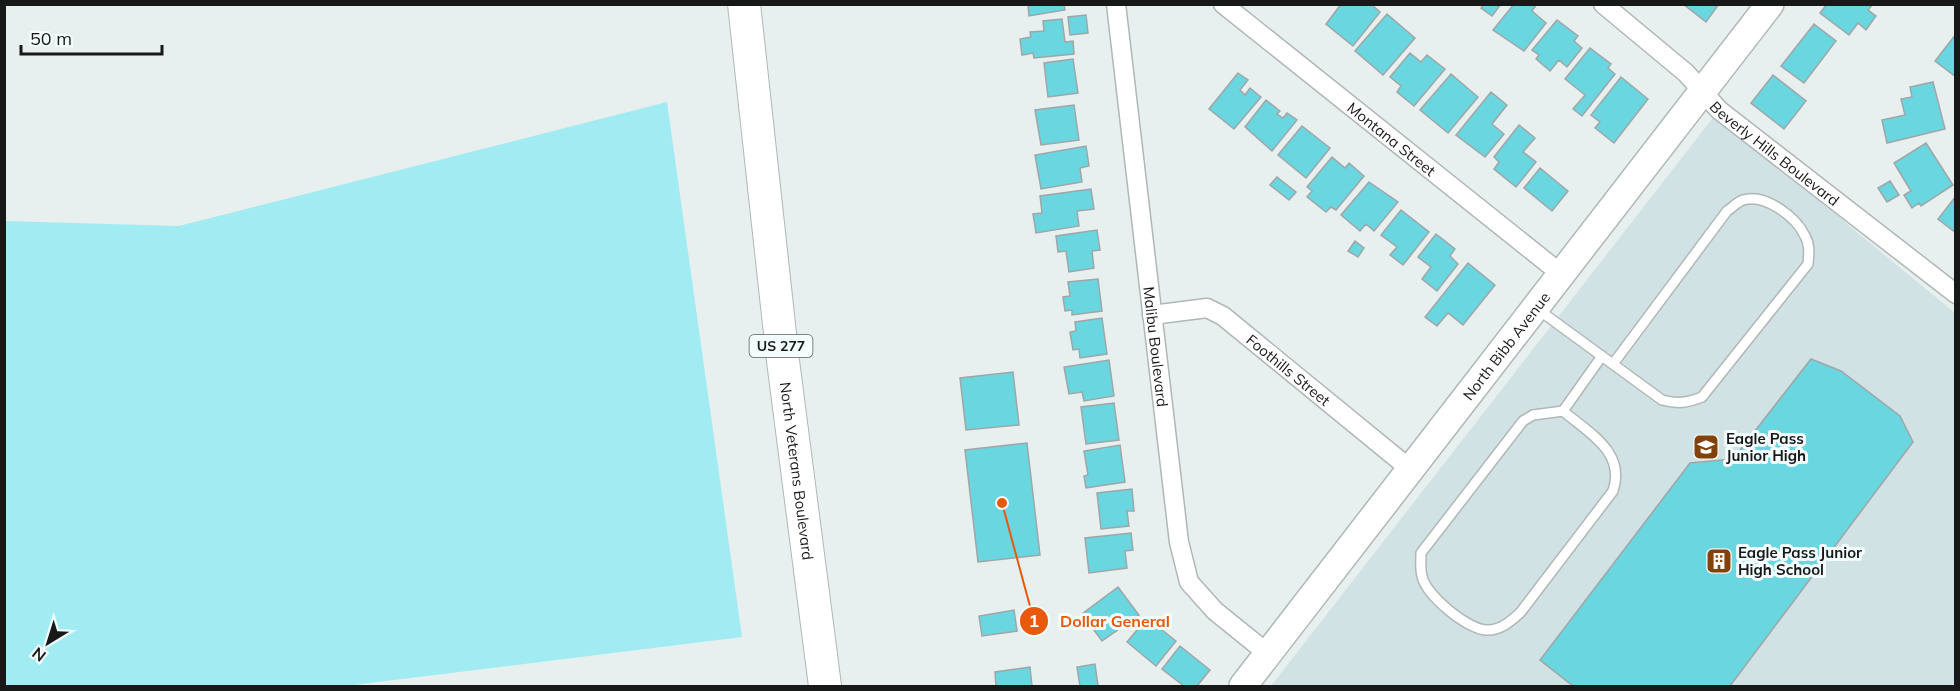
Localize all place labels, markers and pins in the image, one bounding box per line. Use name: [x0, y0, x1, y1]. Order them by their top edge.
place label: Eagle Pass Junior High: [1726, 429, 1806, 465]
school or university icon: Eagle Pass Junior High: [1691, 432, 1721, 462]
place label: Eagle Pass Junior High School: [1738, 543, 1862, 579]
building icon: Eagle Pass Junior High School: [1704, 546, 1734, 576]
callout: Dollar General: [1019, 604, 1182, 638]

